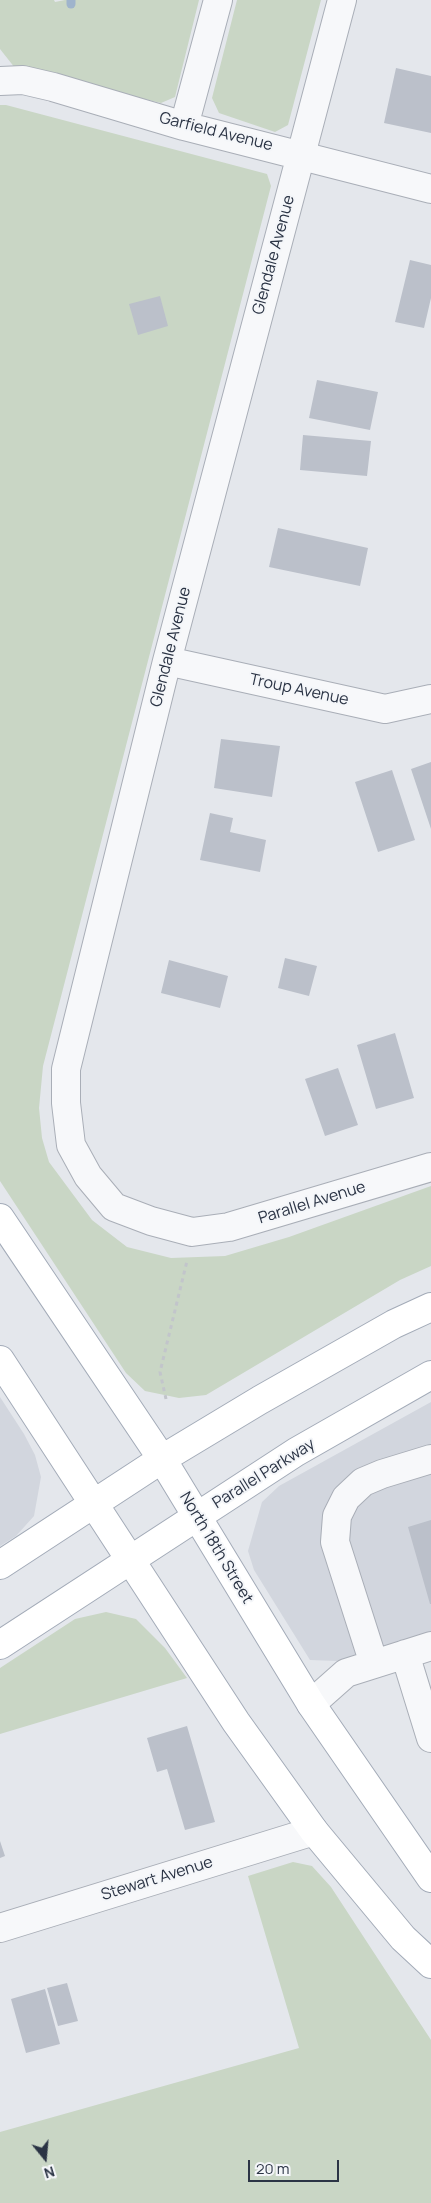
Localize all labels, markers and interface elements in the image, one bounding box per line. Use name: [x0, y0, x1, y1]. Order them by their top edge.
street label: Garfield Avenue: [157, 109, 275, 155]
street label: Glendale Avenue: [249, 193, 299, 317]
street label: Glendale Avenue: [147, 585, 195, 709]
street label: Troup Avenue: [248, 670, 350, 710]
street label: Parallel Avenue: [256, 1178, 368, 1228]
street label: Parallel Parkway: [209, 1435, 319, 1513]
street label: North 18th Street: [175, 1489, 257, 1607]
street label: Stewart Avenue: [99, 1853, 215, 1905]
north arrow: [20, 2133, 70, 2183]
scale bar: [251, 2150, 342, 2182]
text: 20 m: [256, 2158, 289, 2179]
text: N: [42, 2162, 57, 2183]

